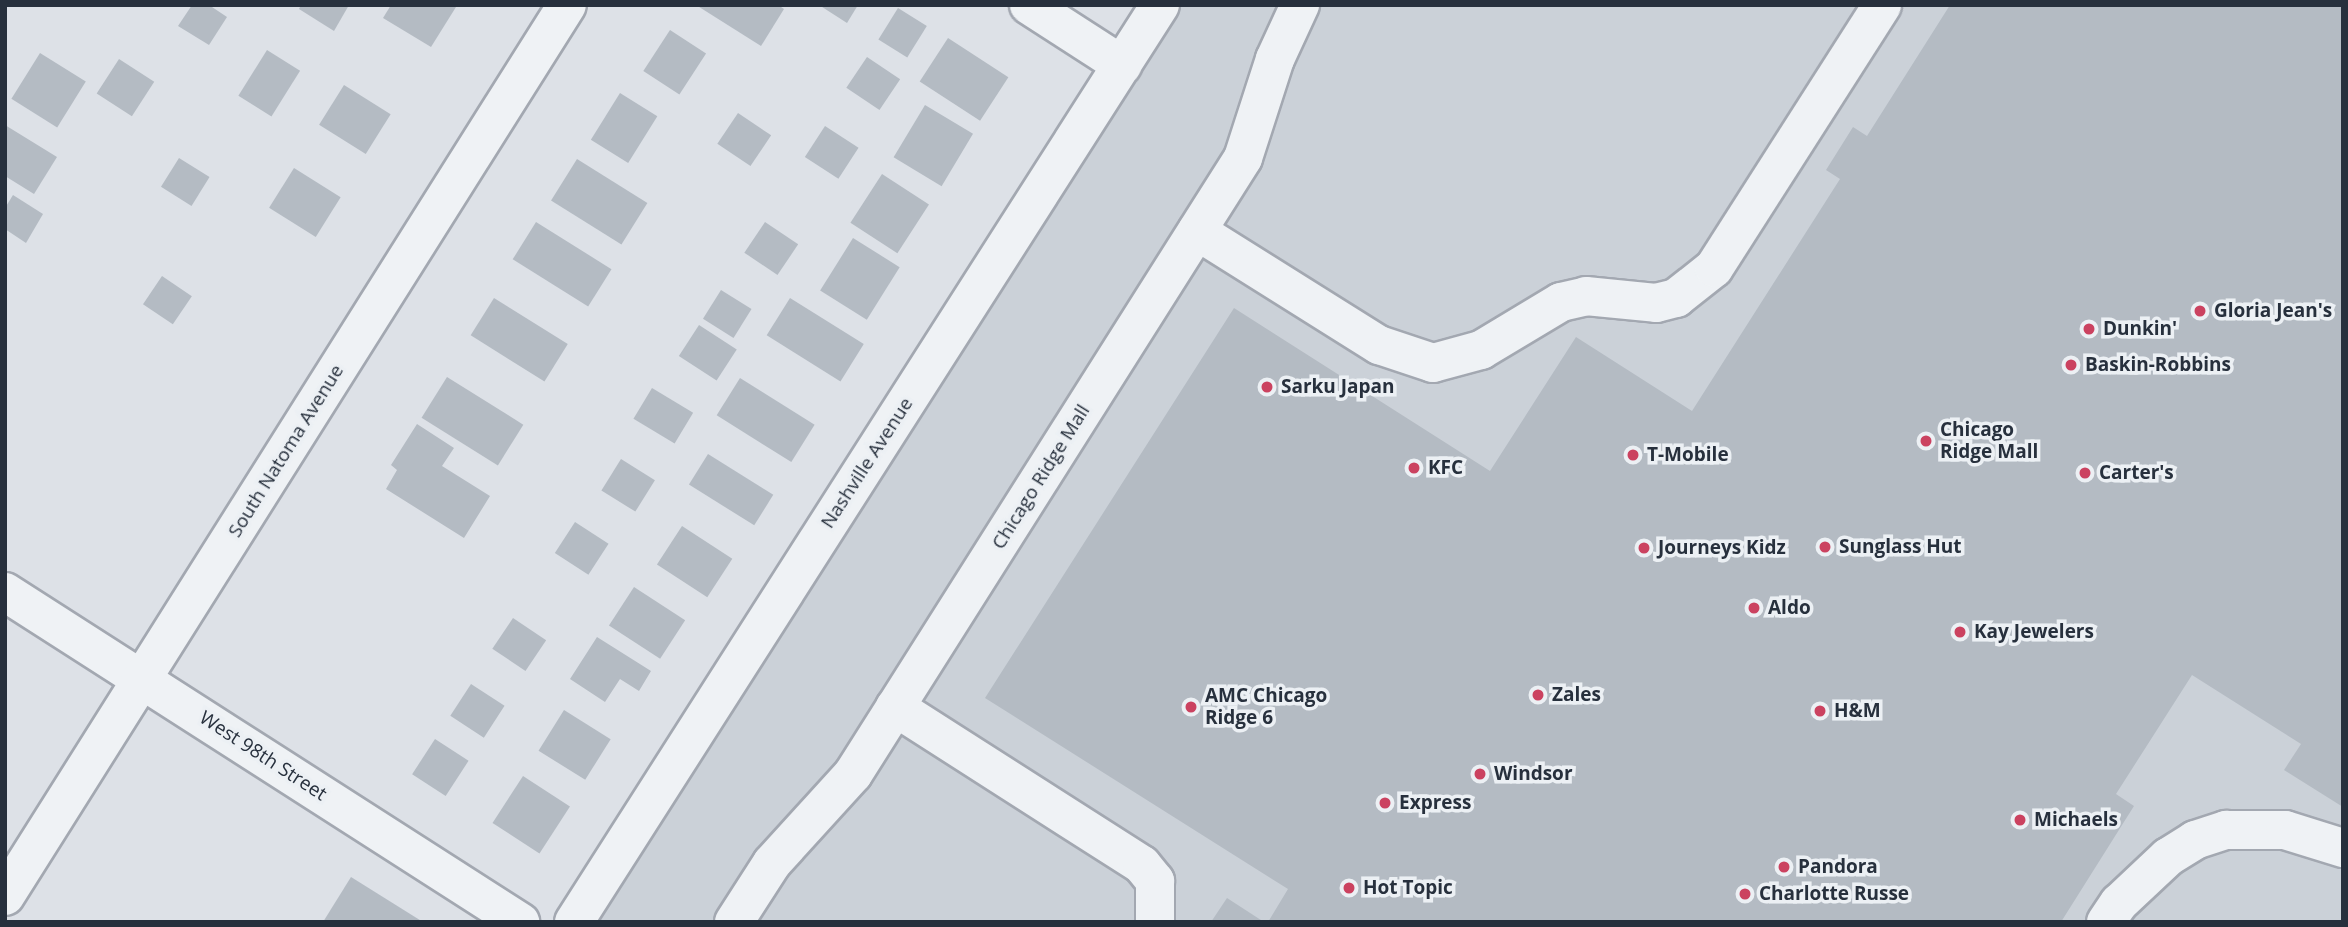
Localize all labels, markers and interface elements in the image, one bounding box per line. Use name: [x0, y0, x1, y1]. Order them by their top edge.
place label: Gloria Jean's: [2214, 300, 2332, 322]
marker: Gloria Jean's: [2192, 303, 2208, 319]
place label: Dunkin': [2103, 318, 2177, 340]
marker: Dunkin': [2081, 321, 2097, 337]
place label: Baskin-Robbins: [2085, 354, 2231, 376]
marker: Baskin-Robbins: [2063, 357, 2079, 373]
street label: South Natoma Avenue: [224, 361, 348, 541]
place label: Sarku Japan: [1281, 376, 1395, 398]
marker: Sarku Japan: [1259, 379, 1275, 395]
street label: Nashville Avenue: [816, 393, 918, 533]
street label: Chicago Ridge Mall: [987, 401, 1095, 553]
place label: Chicago Ridge Mall: [1940, 419, 2038, 463]
marker: Chicago Ridge Mall: [1918, 433, 1934, 449]
place label: T-Mobile: [1647, 444, 1729, 466]
marker: T-Mobile: [1625, 447, 1641, 463]
place label: KFC: [1428, 457, 1463, 479]
marker: KFC: [1406, 460, 1422, 476]
place label: Carter's: [2099, 462, 2174, 484]
marker: Carter's: [2077, 465, 2093, 481]
place label: Sunglass Hut: [1839, 536, 1962, 558]
place label: Journeys Kidz: [1658, 537, 1786, 559]
marker: Sunglass Hut: [1817, 539, 1833, 555]
marker: Journeys Kidz: [1636, 540, 1652, 556]
place label: Aldo: [1768, 597, 1811, 619]
marker: Aldo: [1746, 600, 1762, 616]
place label: Kay Jewelers: [1974, 621, 2094, 643]
marker: Kay Jewelers: [1952, 624, 1968, 640]
place label: Zales: [1552, 684, 1601, 706]
place label: AMC Chicago Ridge 6: [1205, 685, 1327, 729]
marker: Zales: [1530, 687, 1546, 703]
marker: AMC Chicago Ridge 6: [1183, 699, 1199, 715]
place label: H&M: [1834, 700, 1881, 722]
marker: H&M: [1812, 703, 1828, 719]
street label: West 98th Street: [195, 706, 331, 806]
place label: Windsor: [1494, 763, 1573, 785]
marker: Windsor: [1472, 766, 1488, 782]
place label: Express: [1399, 792, 1471, 814]
marker: Express: [1377, 795, 1393, 811]
place label: Michaels: [2034, 809, 2118, 831]
marker: Michaels: [2012, 812, 2028, 828]
place label: Pandora: [1798, 856, 1878, 878]
marker: Pandora: [1776, 859, 1792, 875]
place label: Hot Topic: [1363, 877, 1453, 899]
marker: Hot Topic: [1341, 880, 1357, 896]
place label: Charlotte Russe: [1759, 883, 1909, 905]
marker: Charlotte Russe: [1737, 886, 1753, 902]

